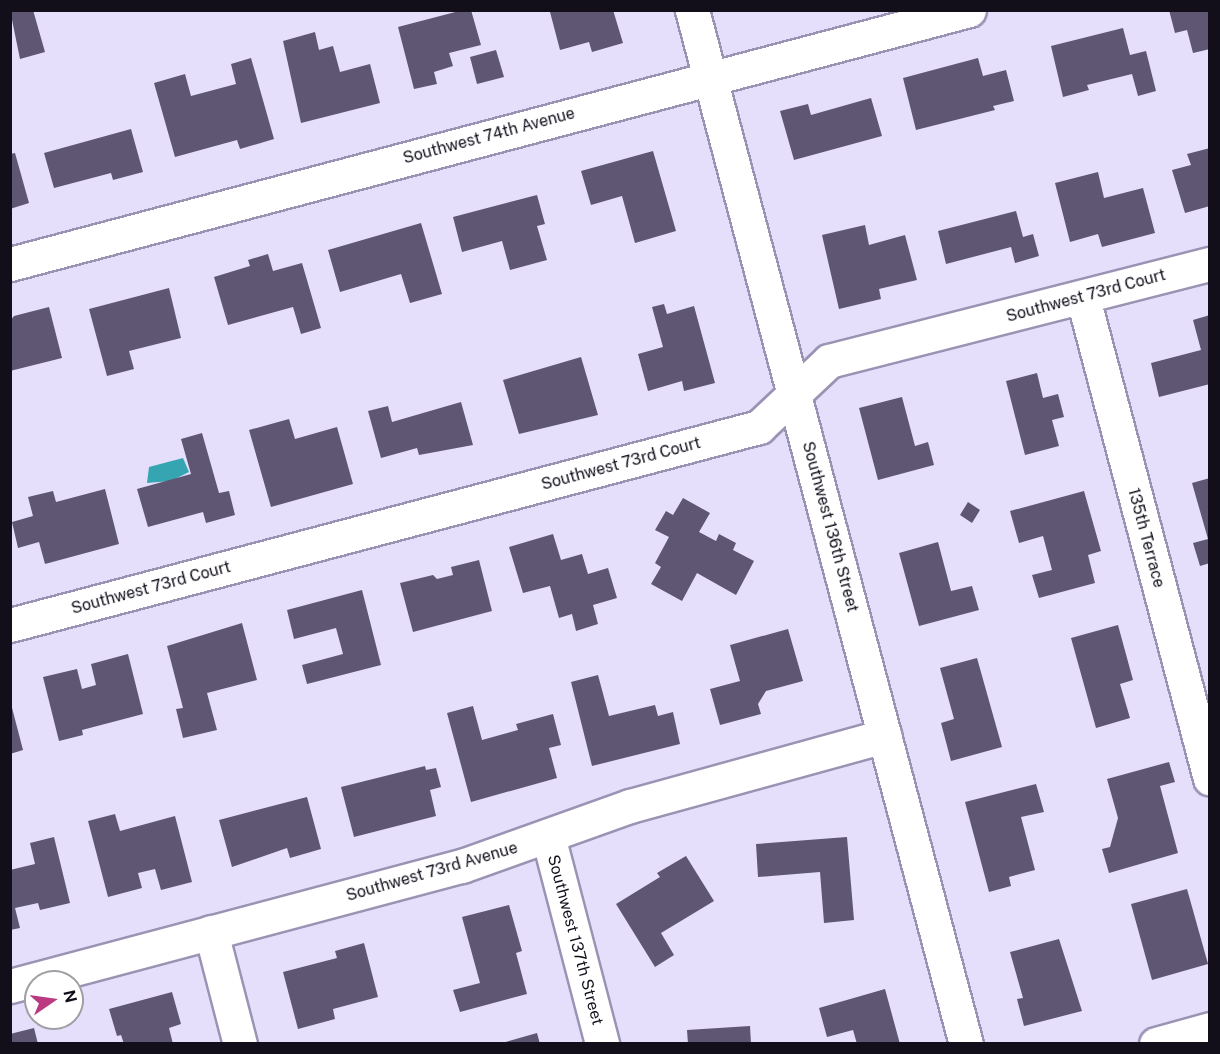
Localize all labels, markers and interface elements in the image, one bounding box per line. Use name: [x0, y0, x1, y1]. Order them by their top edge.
street label: Southwest 74th Avenue: [401, 104, 577, 168]
street label: Southwest 73rd Court: [1004, 265, 1168, 327]
street label: Southwest 73rd Court: [539, 433, 703, 495]
street label: Southwest 136th Street: [798, 439, 862, 615]
street label: 135th Terrace: [1123, 486, 1169, 590]
street label: Southwest 73rd Court: [69, 557, 233, 619]
street label: Southwest 73rd Avenue: [344, 838, 520, 906]
street label: Southwest 137th Street: [543, 853, 607, 1027]
north arrow: [24, 970, 84, 1030]
text: N: [59, 988, 81, 1005]

